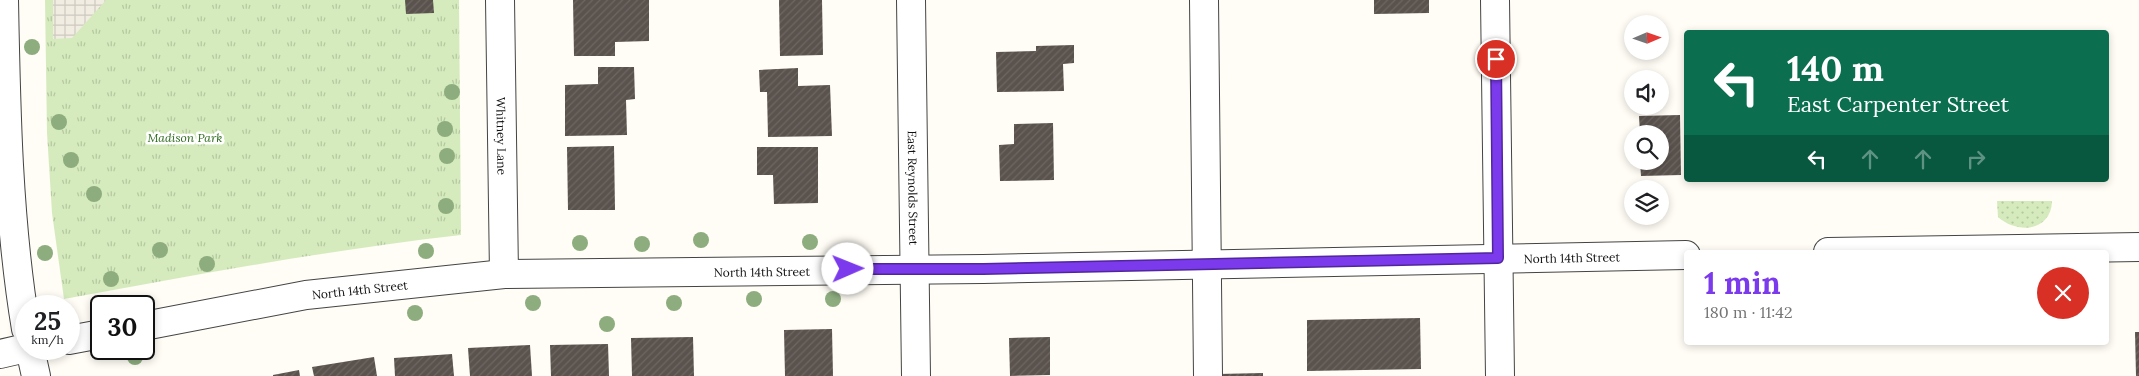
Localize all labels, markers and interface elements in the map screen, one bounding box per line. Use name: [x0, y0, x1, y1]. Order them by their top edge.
north arrow: [1624, 15, 1669, 60]
map controls: [1624, 15, 1669, 225]
pin: [1475, 38, 1517, 80]
icon: arrive: [1482, 45, 1510, 73]
text: 140 m: [1787, 46, 1884, 91]
icon: left: [1704, 50, 1769, 115]
button: sound: [1624, 70, 1669, 115]
text: East Carpenter Street: [1787, 90, 2009, 118]
street label: Whitney Lane: [494, 97, 510, 176]
button: search: [1624, 125, 1669, 170]
park label: Madison Park: [147, 130, 223, 145]
street label: East Reynolds Street: [905, 130, 922, 246]
icon: left: [1803, 145, 1831, 173]
icon: ahead: [1856, 145, 1884, 173]
icon: ahead: [1909, 145, 1937, 173]
icon: right: [1962, 145, 1990, 173]
button: layers: [1624, 180, 1669, 225]
position arrow: [821, 242, 873, 294]
street label: North 14th Street: [1523, 249, 1620, 266]
street label: North 14th Street: [714, 263, 811, 279]
text: 1 min: [1704, 264, 1781, 302]
button: close: [2037, 267, 2089, 319]
street label: North 14th Street: [311, 277, 409, 302]
speed limit sign: 30: [90, 295, 155, 360]
text: 180 m · 11:42: [1704, 302, 1793, 322]
text: 25: [34, 305, 61, 337]
text: km/h: [31, 332, 64, 347]

